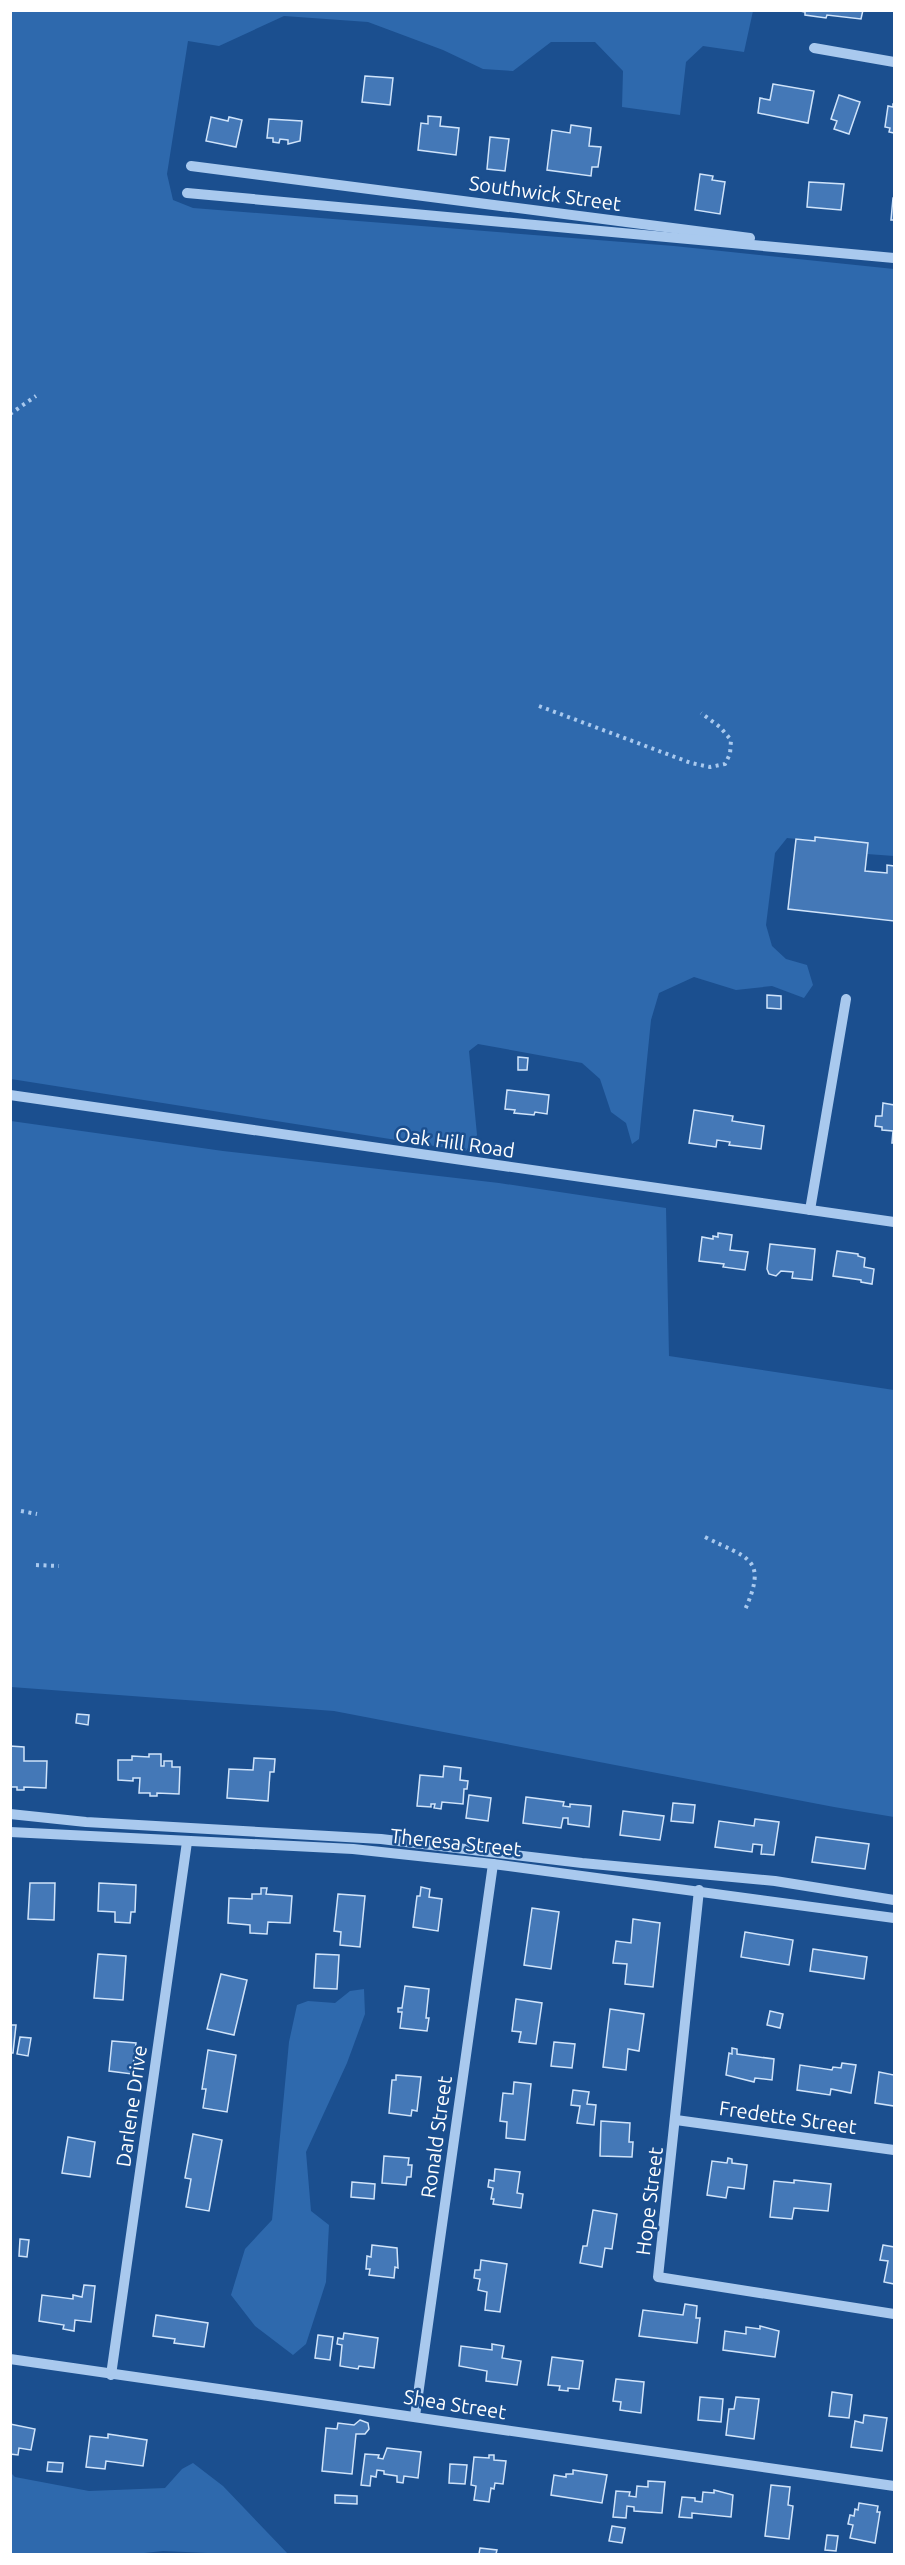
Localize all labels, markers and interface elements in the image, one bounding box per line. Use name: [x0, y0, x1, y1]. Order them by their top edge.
street label: Southwick Street: [468, 171, 623, 215]
street label: Oak Hill Road: [394, 1122, 516, 1162]
street label: Theresa Street: [389, 1824, 523, 1860]
street label: Darlene Drive: [111, 2044, 151, 2168]
street label: Ronald Street: [416, 2074, 456, 2200]
street label: Fredette Street: [718, 2096, 858, 2138]
street label: Hope Street: [631, 2145, 667, 2256]
street label: Shea Street: [402, 2385, 508, 2423]

